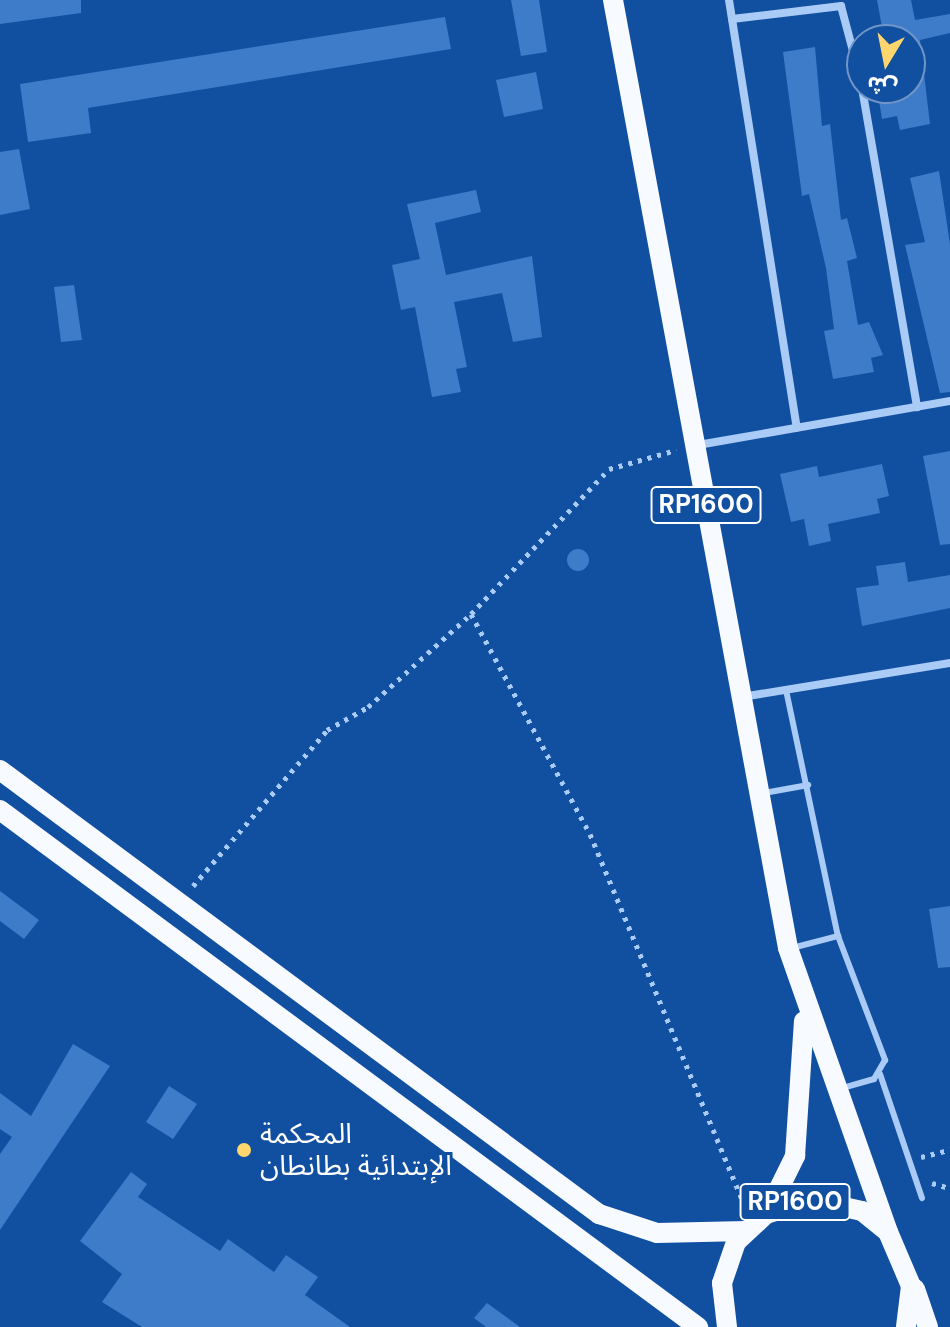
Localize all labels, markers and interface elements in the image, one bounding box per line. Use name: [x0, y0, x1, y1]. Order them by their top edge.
north arrow: [846, 24, 926, 104]
text: ش: [865, 69, 899, 103]
road number: RP1600: [650, 483, 762, 527]
place label: المحكمة الإبتدائية بطانطان: [260, 1117, 452, 1183]
marker: المحكمة الإبتدائية بطانطان: [235, 1141, 253, 1159]
road number: RP1600: [739, 1180, 851, 1224]

